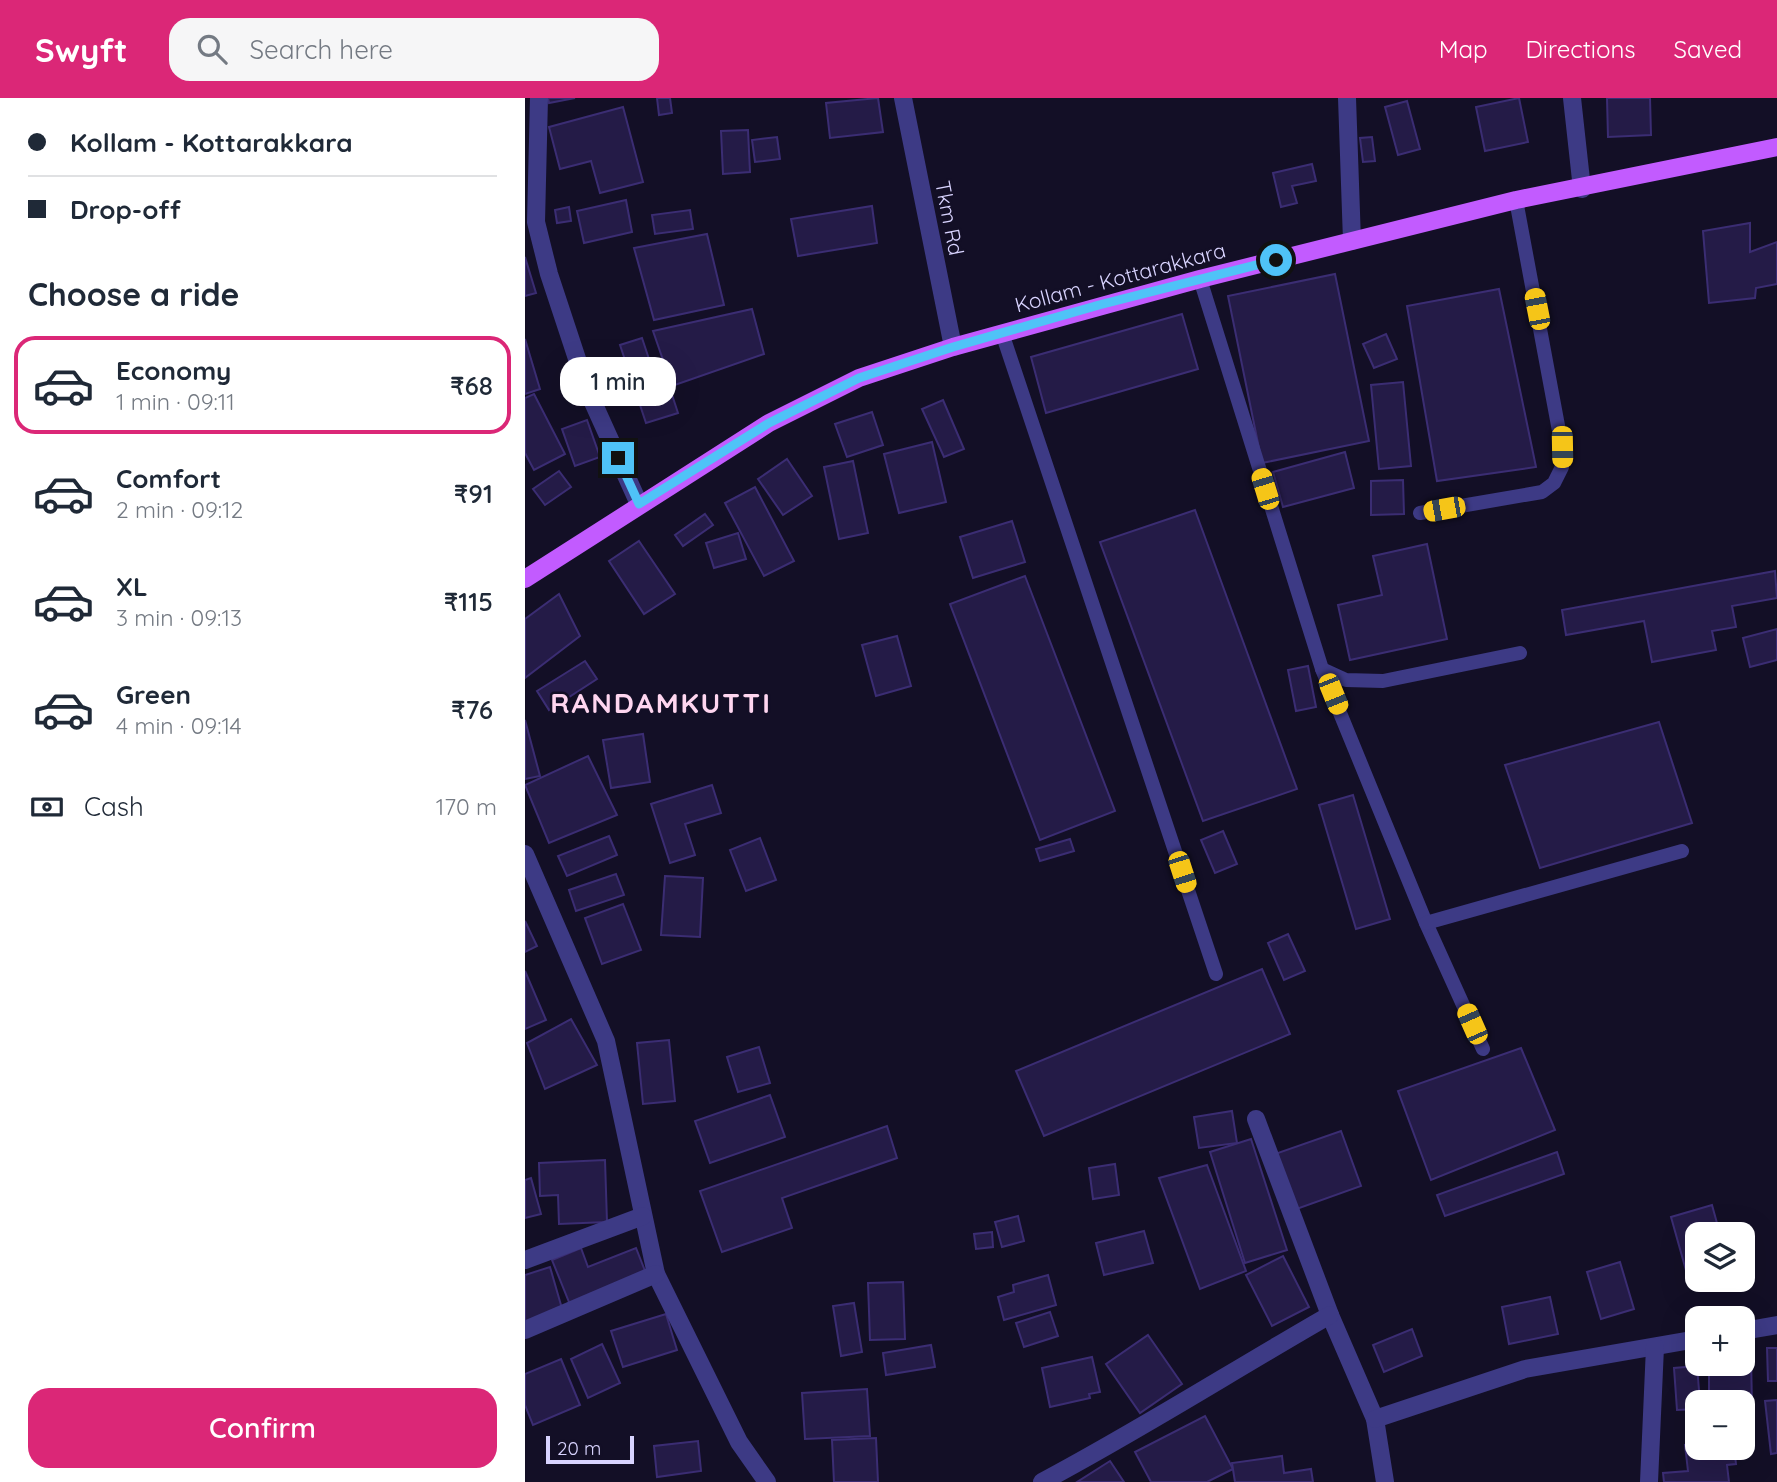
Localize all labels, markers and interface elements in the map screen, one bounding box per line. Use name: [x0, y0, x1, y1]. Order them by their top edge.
search box: [169, 18, 659, 81]
text: Swyft: [35, 29, 127, 70]
icon: search: [193, 30, 231, 68]
text: Search here: [249, 33, 393, 66]
text: Map: [1439, 34, 1488, 64]
text: Directions: [1526, 34, 1636, 64]
text: Saved: [1674, 34, 1742, 64]
text: Kollam - Kottarakkara: [70, 126, 353, 159]
street label: Tkm Rd: [930, 178, 970, 258]
text: Drop-off: [70, 193, 181, 226]
street label: Kollam - Kottarakkara: [1012, 236, 1228, 318]
route start: [1260, 244, 1292, 276]
text: Choose a ride: [28, 274, 240, 314]
car: [1523, 286, 1552, 332]
icon: car: [32, 354, 95, 417]
text: Economy: [116, 354, 231, 387]
callout: 1 min: [560, 356, 676, 406]
text: 1 min: [590, 367, 646, 396]
text: ₹68: [450, 369, 493, 402]
text: 1 min · 09:11: [116, 387, 235, 416]
car: [1552, 426, 1573, 468]
route end: [602, 442, 634, 474]
icon: car: [32, 462, 95, 525]
text: Comfort: [116, 462, 221, 495]
car: [1249, 466, 1282, 512]
text: ₹91: [454, 477, 493, 510]
text: 2 min · 09:12: [116, 495, 243, 524]
car: [1422, 495, 1467, 523]
icon: car: [32, 570, 95, 633]
text: XL: [116, 570, 148, 603]
text: ₹115: [444, 585, 493, 618]
text: 3 min · 09:13: [116, 603, 242, 632]
car: [1316, 671, 1351, 717]
icon: car: [32, 678, 95, 741]
text: Green: [116, 678, 191, 711]
district label: RANDAMKUTTI: [550, 685, 772, 720]
text: ₹76: [451, 693, 493, 726]
text: 4 min · 09:14: [116, 711, 242, 740]
icon: cash: [28, 788, 66, 826]
text: Cash: [84, 790, 144, 823]
text: 170 m: [436, 792, 497, 821]
car: [1166, 849, 1199, 895]
car: [1454, 1001, 1491, 1047]
map controls: [1685, 1222, 1755, 1460]
button: layers: [1685, 1222, 1755, 1292]
button: +: [1685, 1306, 1755, 1376]
button: Confirm: [28, 1388, 497, 1468]
button: −: [1685, 1390, 1755, 1460]
scale bar: [546, 1433, 633, 1465]
text: 20 m: [557, 1436, 601, 1460]

